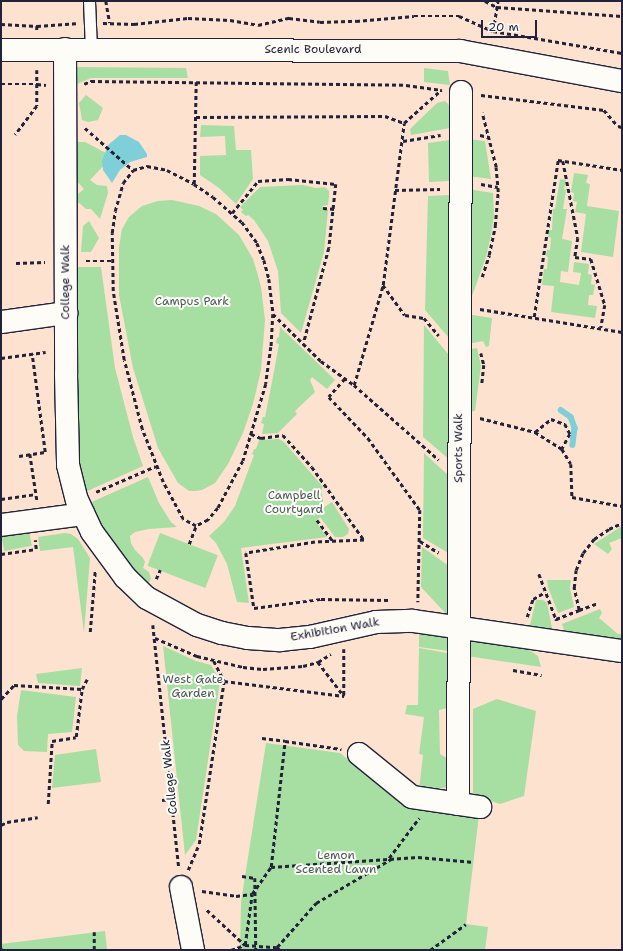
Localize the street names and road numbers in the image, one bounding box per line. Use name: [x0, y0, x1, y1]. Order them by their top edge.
street label: Scenic Boulevard: [264, 43, 362, 57]
street label: College Walk: [59, 244, 73, 320]
street label: Sports Walk: [452, 413, 466, 483]
street label: Exhibition Walk: [289, 615, 381, 645]
street label: College Walk: [159, 739, 181, 815]

